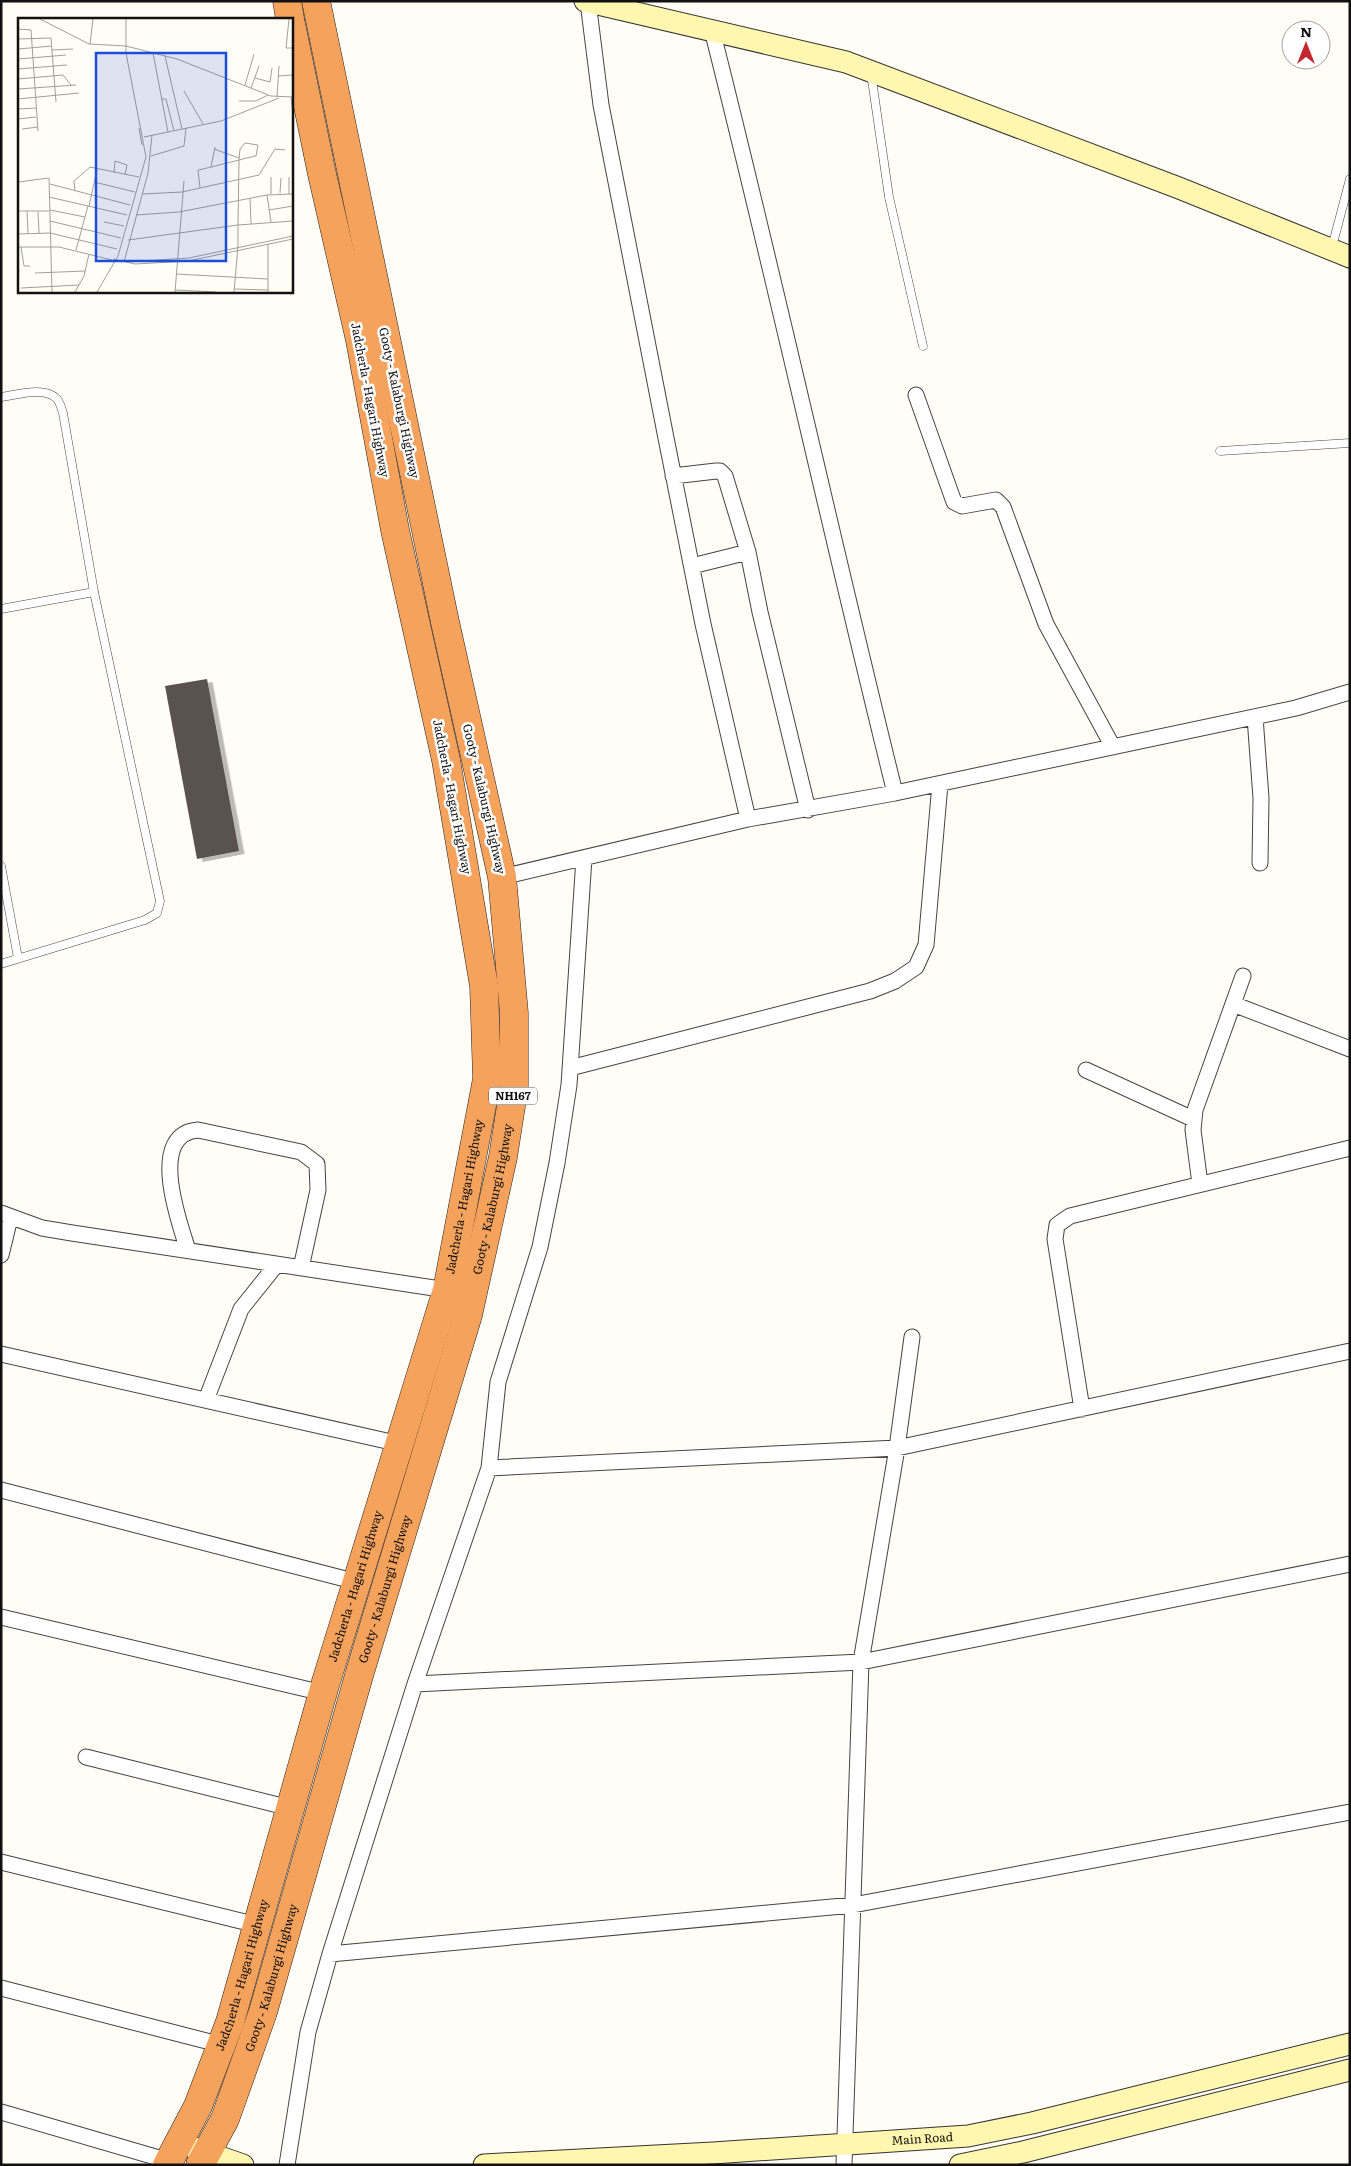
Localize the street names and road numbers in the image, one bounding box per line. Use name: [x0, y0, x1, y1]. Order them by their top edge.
street label: Jadcherla - Hagari Highway: [347, 321, 395, 479]
street label: Gooty - Kalaburgi Highway: [375, 326, 425, 480]
street label: Jadcherla - Hagari Highway: [429, 718, 477, 876]
street label: Gooty - Kalaburgi Highway: [459, 722, 511, 876]
road number: NH167: [489, 1088, 537, 1104]
street label: Jadcherla - Hagari Highway: [440, 1117, 487, 1276]
street label: Gooty - Kalaburgi Highway: [467, 1122, 516, 1276]
street label: Jadcherla - Hagari Highway: [323, 1508, 386, 1664]
street label: Gooty - Kalaburgi Highway: [353, 1513, 415, 1665]
street label: Jadcherla - Hagari Highway: [210, 1897, 272, 2053]
street label: Gooty - Kalaburgi Highway: [240, 1901, 301, 2054]
street label: Main Road: [891, 2127, 954, 2149]

